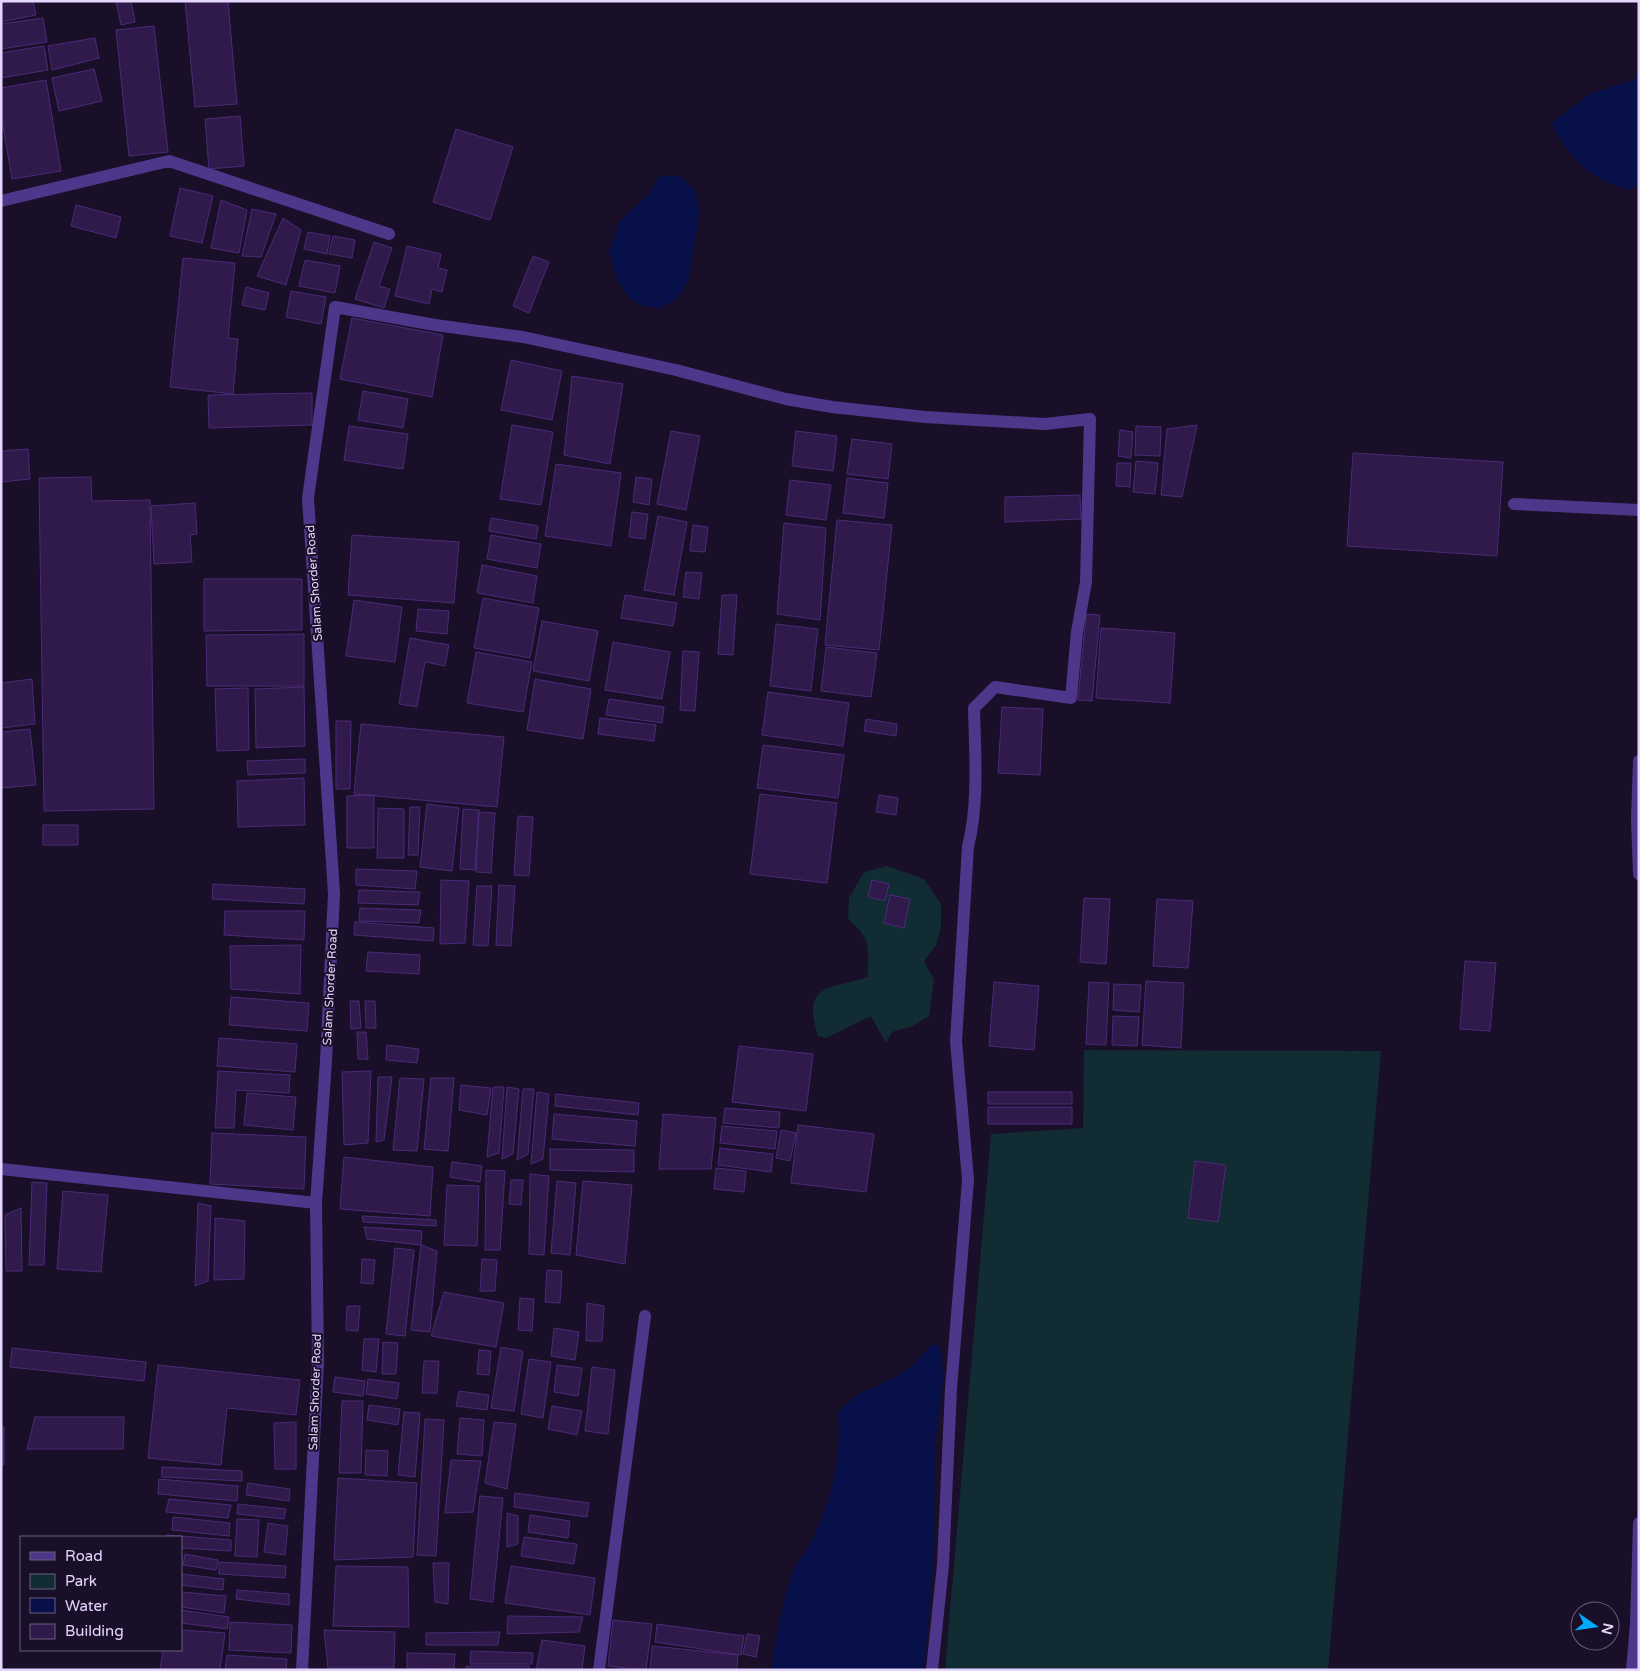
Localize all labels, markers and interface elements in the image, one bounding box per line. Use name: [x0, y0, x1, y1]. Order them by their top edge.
street label: Salam Shorder Road: [303, 524, 325, 642]
street label: Salam Shorder Road: [320, 928, 340, 1046]
street label: Salam Shorder Road: [306, 1334, 324, 1450]
legend: [20, 1536, 182, 1651]
text: Road: [65, 1547, 103, 1565]
text: Park: [65, 1572, 97, 1590]
text: Water: [65, 1597, 108, 1615]
north arrow: [1570, 1601, 1620, 1651]
text: N: [1598, 1621, 1617, 1636]
text: Building: [65, 1622, 124, 1640]

